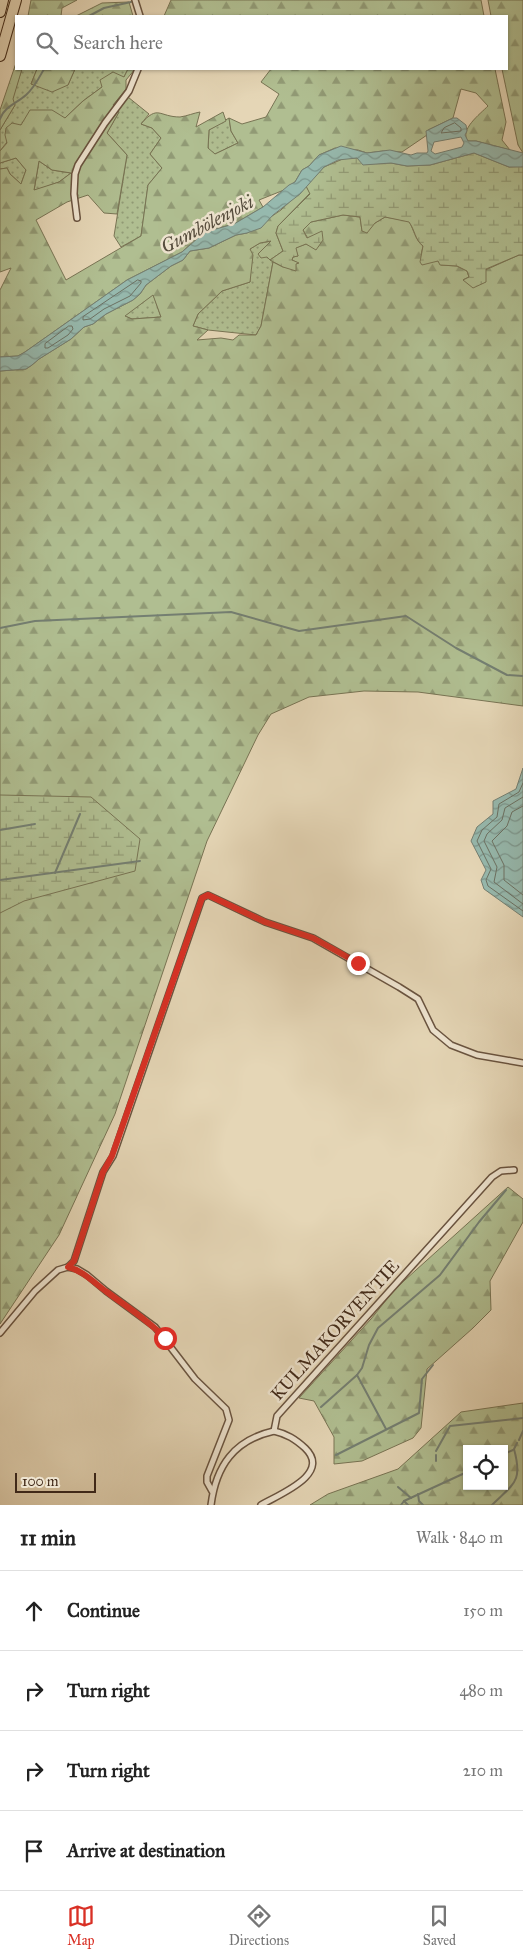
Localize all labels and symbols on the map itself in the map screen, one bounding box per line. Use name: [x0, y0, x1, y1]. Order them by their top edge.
water label: Gumbölenjoki: [157, 190, 258, 258]
route end: [347, 952, 370, 975]
street label: KULMAKORVENTIE: [266, 1255, 404, 1405]
route start: [154, 1327, 177, 1350]
scale bar: [15, 1470, 96, 1493]

